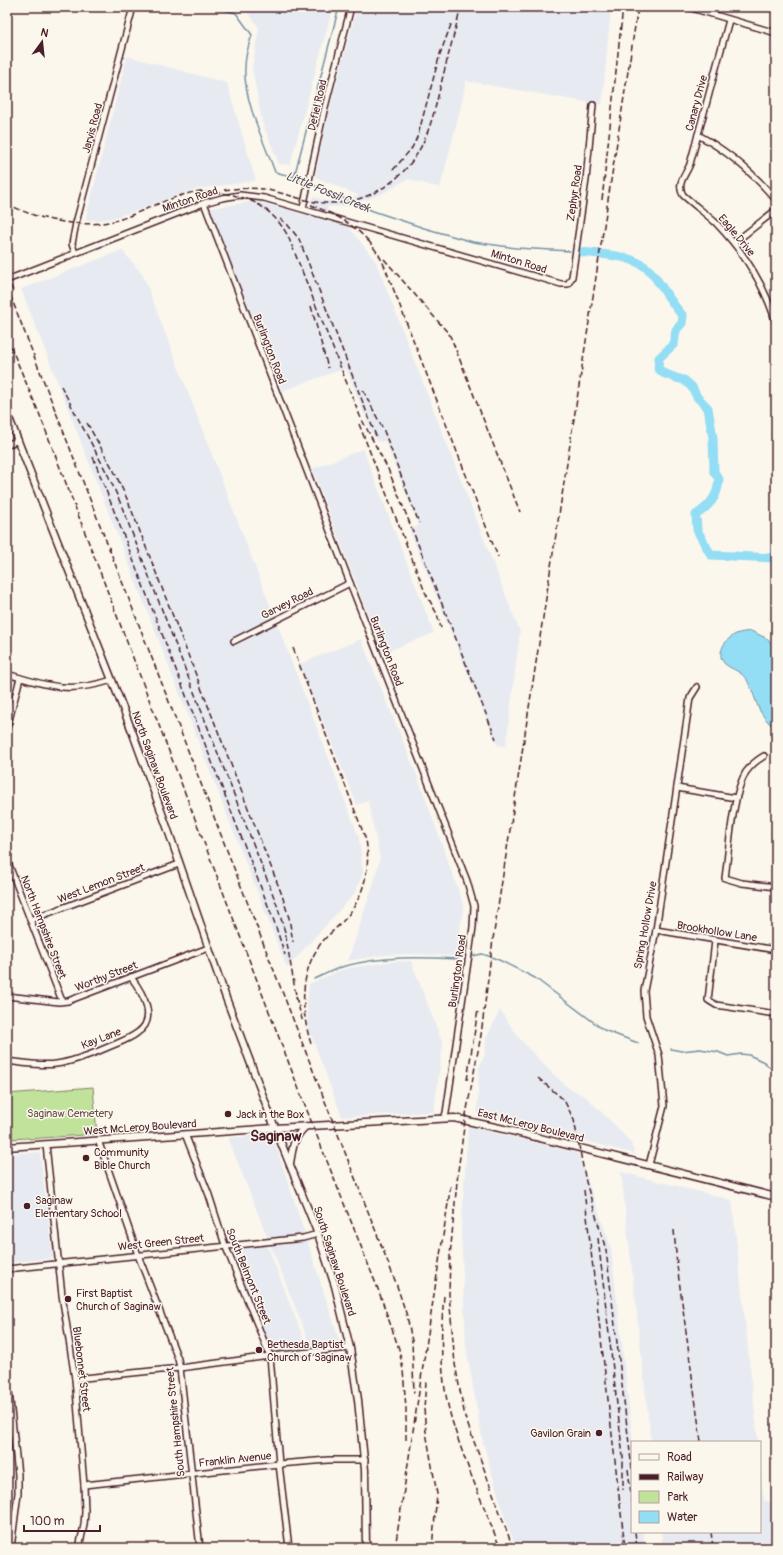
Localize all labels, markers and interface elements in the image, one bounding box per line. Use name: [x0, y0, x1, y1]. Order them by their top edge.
north arrow: [22, 22, 62, 62]
text: N: [39, 26, 50, 40]
street label: Canary Drive: [683, 73, 710, 133]
street label: Defiel Road: [305, 78, 330, 132]
street label: Jarvis Road: [80, 102, 105, 155]
street label: Zephyr Road: [564, 164, 585, 222]
water label: Little Fossil Creek: [283, 169, 373, 217]
street label: Minton Road: [161, 184, 219, 215]
street label: Eagle Drive: [715, 212, 758, 259]
street label: Minton Road: [489, 247, 548, 276]
street label: Burlington Road: [250, 313, 289, 386]
street label: Garvey Road: [259, 585, 315, 622]
street label: Burlington Road: [367, 615, 406, 688]
street label: North Saginaw Boulevard: [129, 709, 180, 821]
street label: West Lemon Street: [56, 861, 147, 906]
street label: North Hampshire Street: [18, 874, 69, 981]
street label: Spring Hollow Drive: [631, 880, 660, 970]
street label: Brookhollow Lane: [676, 919, 758, 944]
street label: Burlington Road: [446, 934, 469, 1008]
street label: Worthy Street: [73, 958, 140, 994]
street label: Kay Lane: [79, 1025, 123, 1052]
street label: East McLeroy Boulevard: [476, 1106, 585, 1145]
park label: Saginaw Cemetery: [27, 1107, 113, 1120]
place label: Jack in the Box: [236, 1108, 304, 1121]
marker: Jack in the Box: [223, 1109, 233, 1119]
street label: West McLeroy Boulevard: [83, 1117, 197, 1138]
district label: Saginaw: [250, 1127, 303, 1146]
place label: Community Bible Church: [94, 1146, 150, 1172]
marker: Community Bible Church: [81, 1153, 91, 1163]
place label: Saginaw Elementary School: [35, 1194, 122, 1220]
marker: Saginaw Elementary School: [22, 1201, 32, 1211]
street label: South Saginaw Boulevard: [311, 1205, 358, 1318]
street label: South Belmont Street: [223, 1226, 274, 1327]
street label: West Green Street: [117, 1231, 205, 1253]
place label: First Baptist Church of Saginaw: [76, 1287, 162, 1313]
marker: First Baptist Church of Saginaw: [63, 1294, 73, 1304]
street label: Bluebonnet Street: [70, 1326, 93, 1413]
place label: Bethesda Baptist Church of Saginaw: [267, 1338, 353, 1364]
marker: Bethesda Baptist Church of Saginaw: [254, 1345, 264, 1355]
street label: South Hampshire Street: [163, 1366, 188, 1478]
place label: Gavilon Grain: [530, 1427, 591, 1440]
marker: Gavilon Grain: [594, 1428, 604, 1438]
legend: [631, 1441, 761, 1533]
street label: Franklin Avenue: [198, 1449, 273, 1470]
text: Road: [667, 1450, 692, 1465]
text: Railway: [667, 1470, 703, 1485]
text: Park: [667, 1490, 688, 1505]
scale bar: [24, 1507, 100, 1533]
text: Water: [667, 1510, 698, 1525]
text: 100 m: [30, 1514, 65, 1529]

